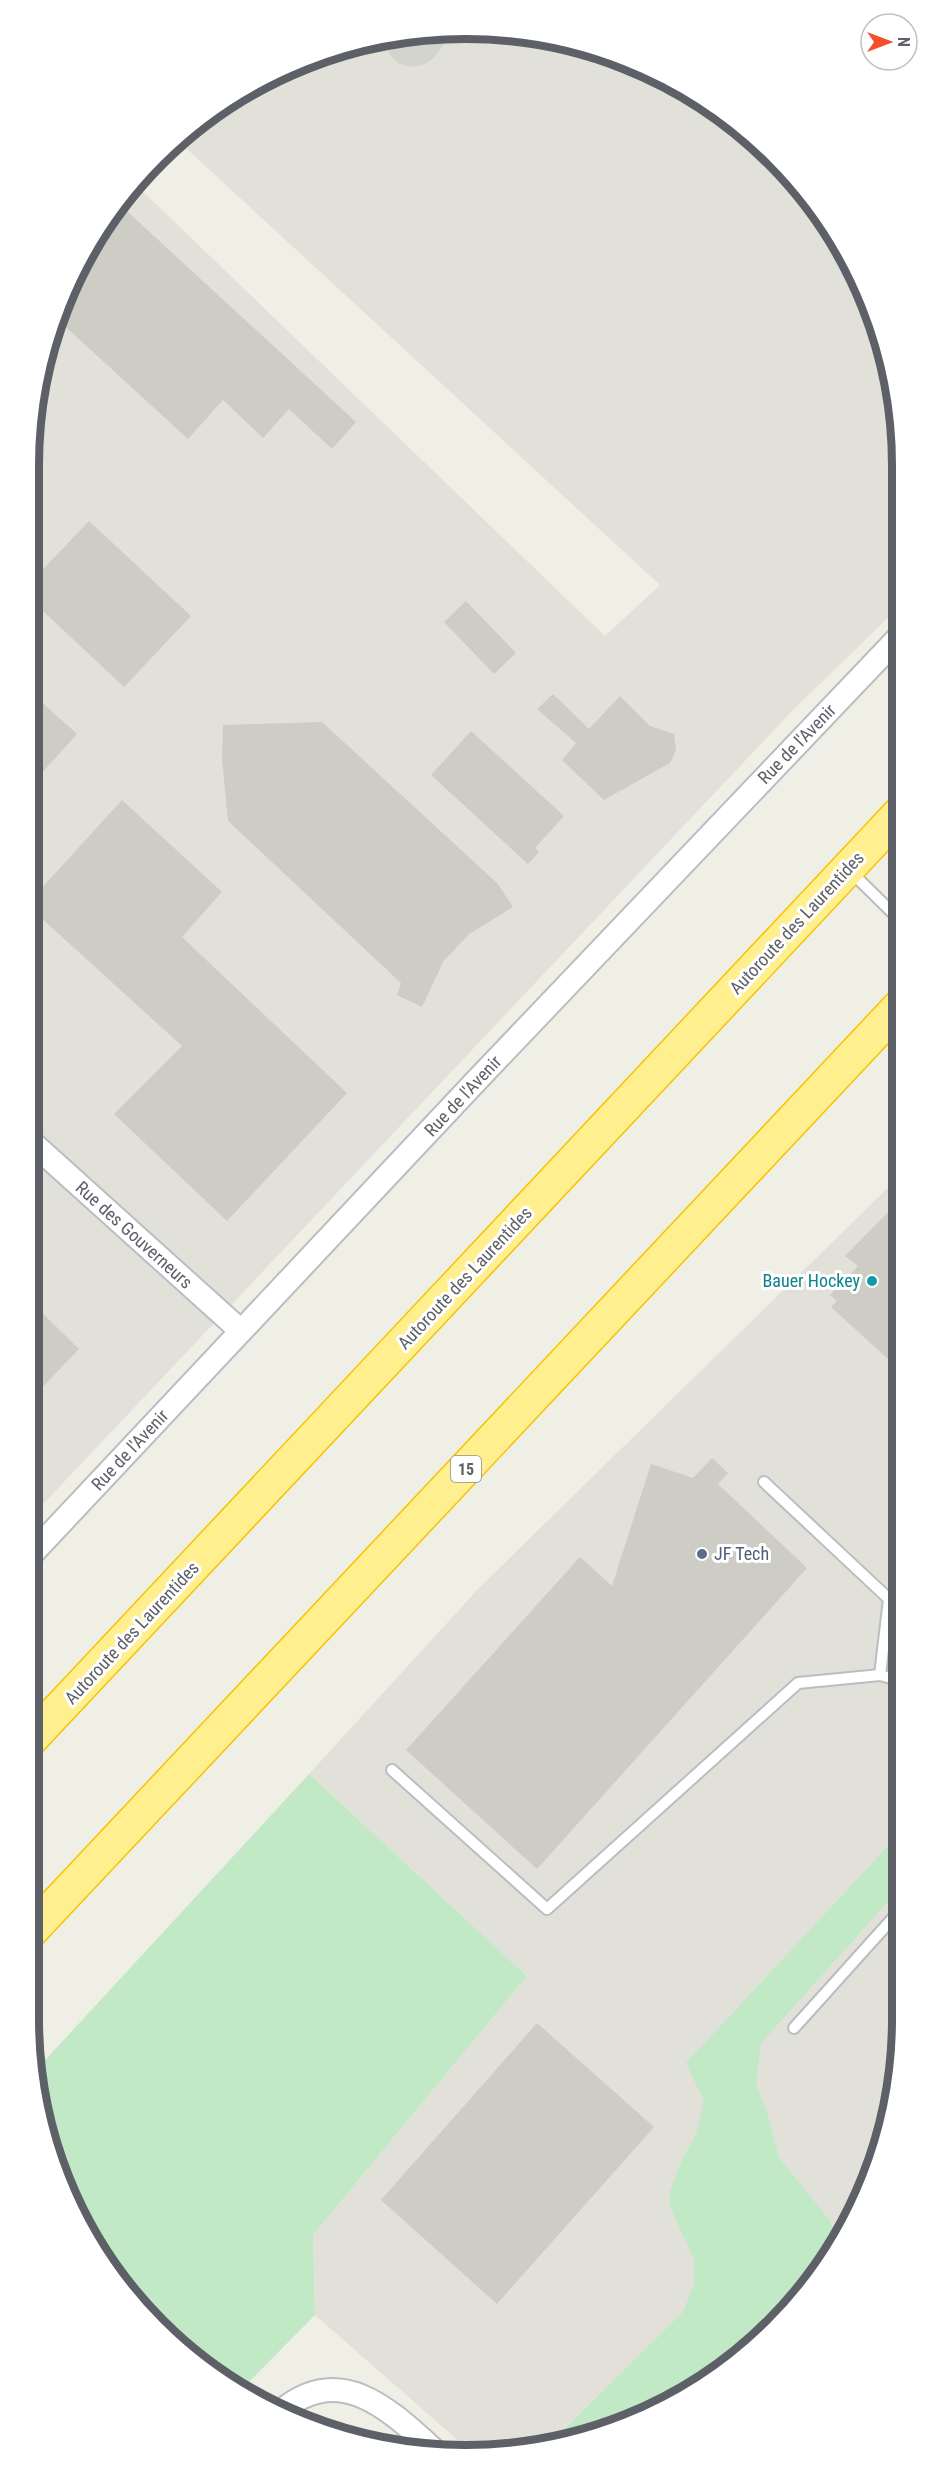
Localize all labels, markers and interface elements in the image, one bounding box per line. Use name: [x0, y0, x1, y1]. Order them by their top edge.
north arrow: [859, 12, 919, 72]
text: N: [894, 37, 913, 47]
street label: Rue de l'Avenir: [753, 699, 840, 788]
street label: Autoroute des Laurentides: [725, 847, 868, 998]
street label: Rue de l'Avenir: [420, 1051, 506, 1140]
street label: Rue des Gouverneurs: [72, 1177, 197, 1293]
street label: Autoroute des Laurentides: [393, 1202, 536, 1353]
place label: Bauer Hockey: [763, 1270, 860, 1291]
marker: Bauer Hockey: [865, 1274, 879, 1288]
street label: Rue de l'Avenir: [87, 1405, 173, 1494]
road number: 15: [451, 1456, 481, 1482]
place label: JF Tech: [714, 1543, 769, 1564]
marker: JF Tech: [695, 1547, 709, 1561]
street label: Autoroute des Laurentides: [60, 1557, 203, 1708]

